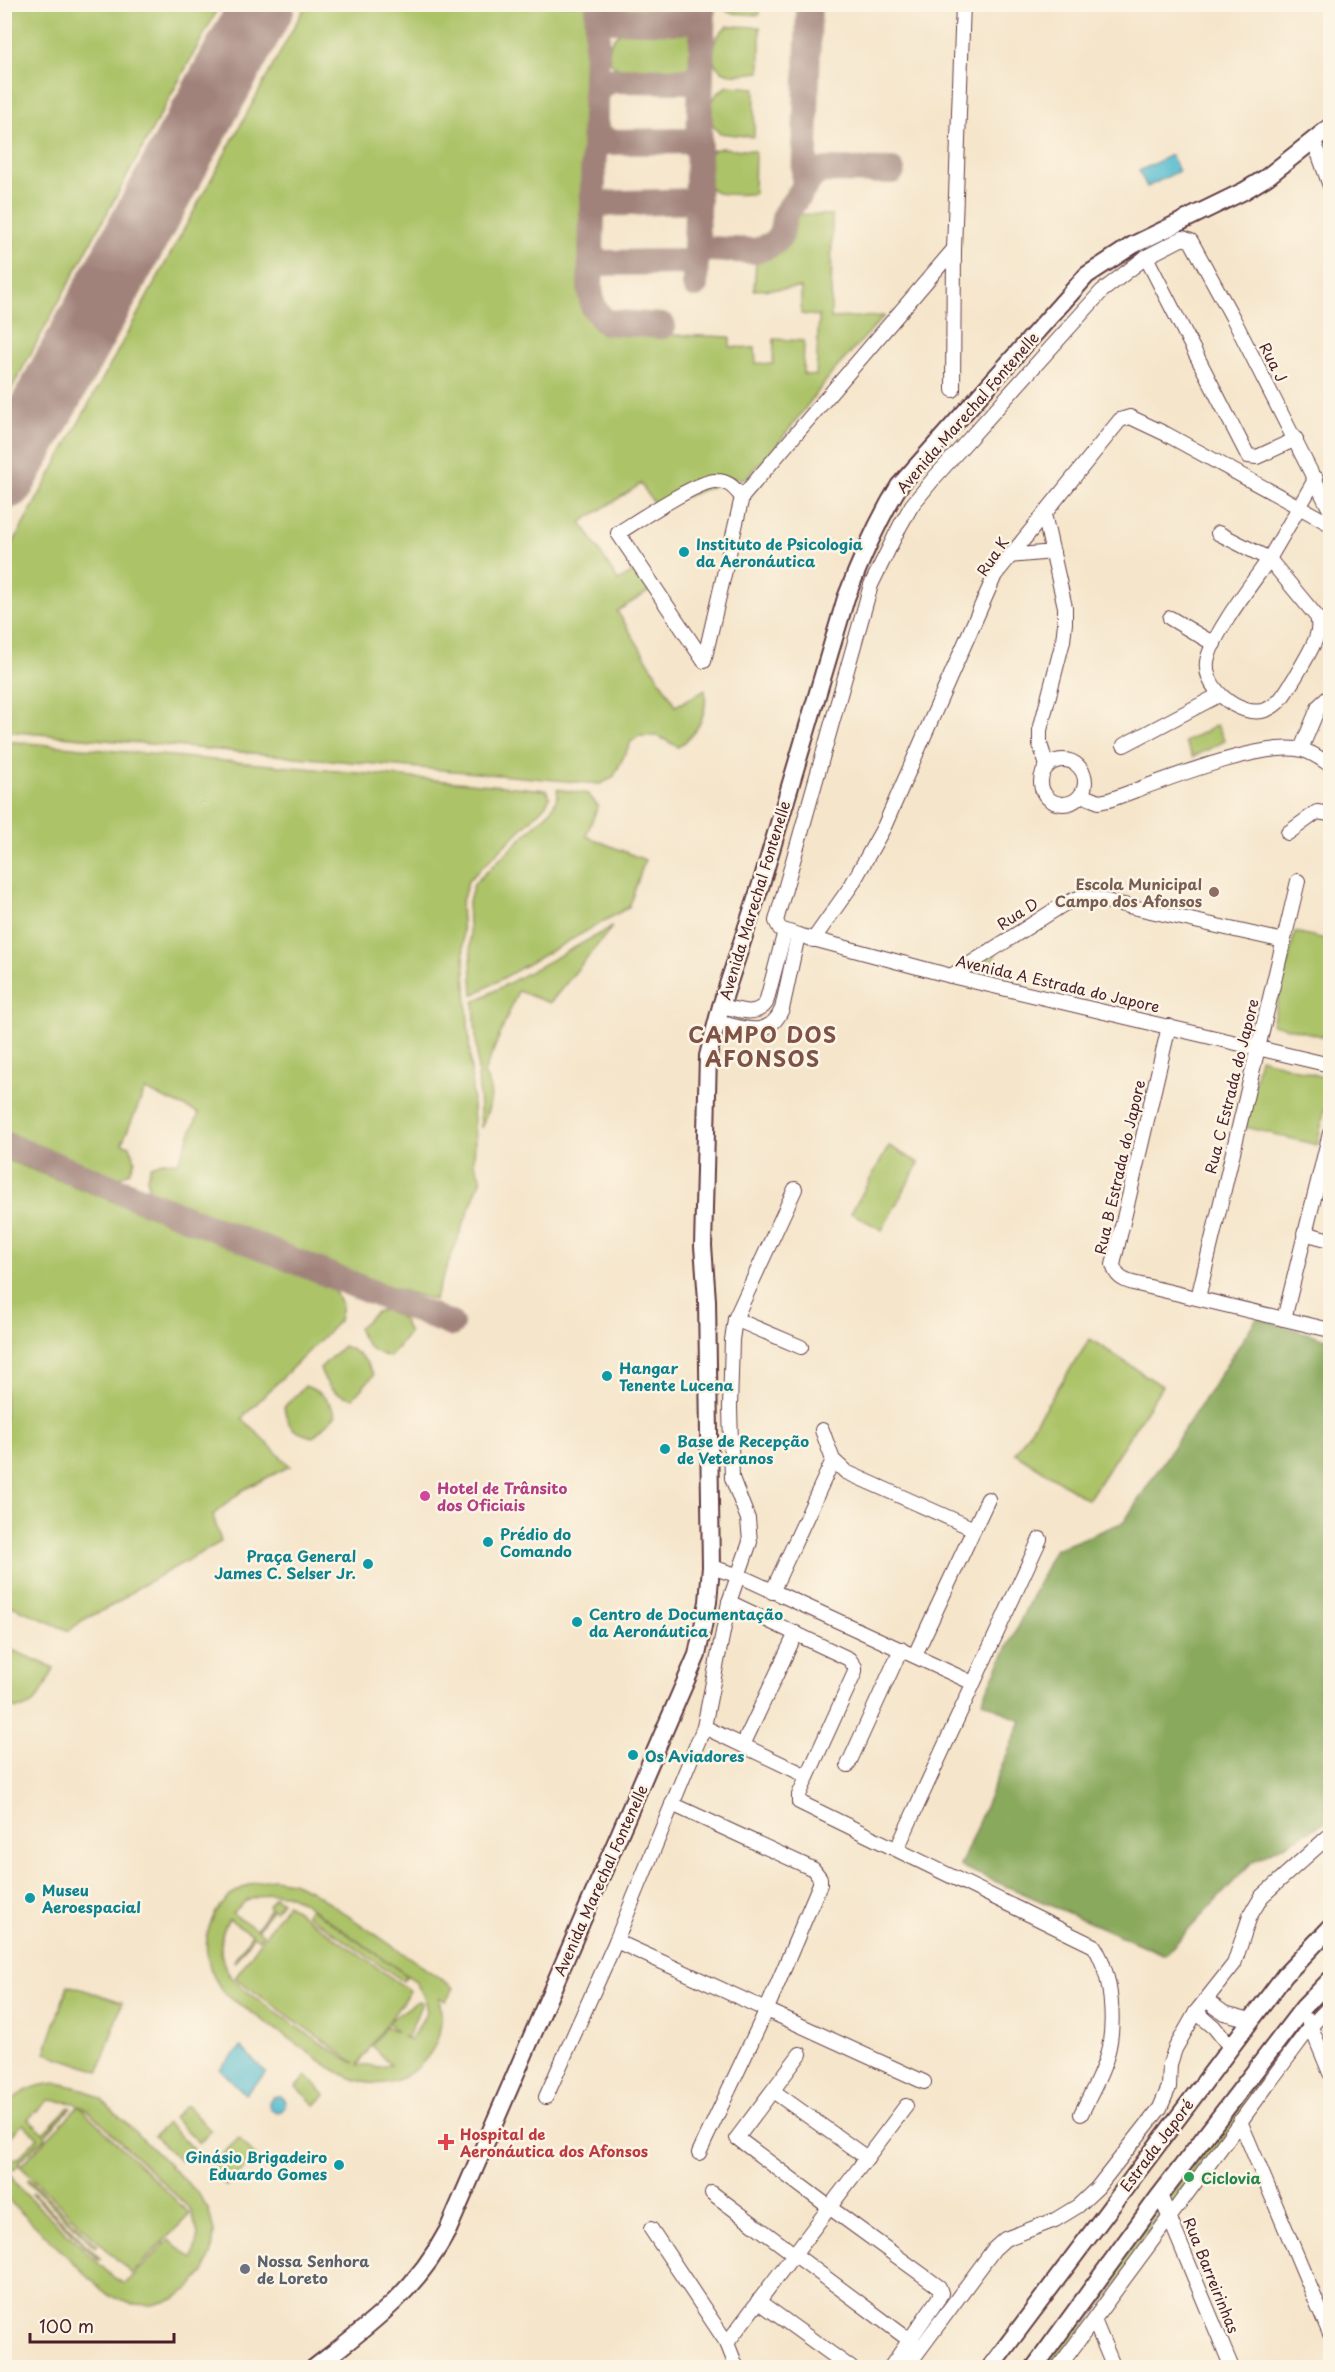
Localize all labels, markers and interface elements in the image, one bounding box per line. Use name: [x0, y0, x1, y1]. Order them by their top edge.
street label: Avenida Marechal Fontenelle: [890, 326, 1044, 498]
street label: Rua J: [1254, 338, 1294, 386]
place label: Instituto de Psicologia da Aeronáutica: [696, 532, 864, 572]
street label: Rua K: [970, 532, 1014, 580]
marker: Instituto de Psicologia da Aeronáutica: [677, 545, 691, 559]
street label: Avenida Marechal Fontenelle: [713, 798, 795, 1002]
place label: Escola Municipal Campo dos Afonsos: [1055, 872, 1202, 912]
marker: Escola Municipal Campo dos Afonsos: [1207, 885, 1221, 899]
street label: Rua D: [992, 891, 1042, 935]
street label: Avenida A Estrada do Japore: [954, 948, 1162, 1018]
street label: Rua C Estrada do Japore: [1198, 996, 1264, 1176]
district label: CAMPO DOS AFONSOS: [688, 1018, 838, 1074]
street label: Rua B Estrada do Japore: [1088, 1077, 1150, 1257]
place label: Hangar Tenente Lucena: [619, 1356, 734, 1396]
marker: Hangar Tenente Lucena: [600, 1369, 614, 1383]
place label: Base de Recepção de Veteranos: [677, 1429, 809, 1469]
marker: Base de Recepção de Veteranos: [658, 1442, 672, 1456]
place label: Hotel de Trânsito dos Oficiais: [437, 1476, 567, 1516]
marker: Hotel de Trânsito dos Oficiais: [418, 1489, 432, 1503]
place label: Prédio do Comando: [500, 1522, 572, 1562]
marker: Prédio do Comando: [481, 1535, 495, 1549]
place label: Praça General James C. Selser Jr.: [214, 1544, 356, 1584]
marker: Praça General James C. Selser Jr.: [361, 1557, 375, 1571]
place label: Centro de Documentação da Aeronáutica: [589, 1602, 783, 1642]
marker: Centro de Documentação da Aeronáutica: [570, 1615, 584, 1629]
place label: Os Aviadores: [645, 1744, 745, 1767]
marker: Os Aviadores: [626, 1748, 640, 1762]
street label: Avenida Marechal Fontenelle: [547, 1781, 653, 1979]
place label: Museu Aeroespacial: [41, 1878, 141, 1918]
marker: Museu Aeroespacial: [23, 1891, 37, 1905]
street label: Estrada Japoré: [1114, 2094, 1199, 2196]
place label: Hospital de Aeronáutica dos Afonsos: [459, 2122, 648, 2162]
marker: Hospital de Aeronáutica dos Afonsos: [437, 2133, 455, 2151]
place label: Ginásio Brigadeiro Eduardo Gomes: [185, 2145, 327, 2185]
marker: Ginásio Brigadeiro Eduardo Gomes: [332, 2158, 346, 2172]
place label: Ciclovia: [1201, 2166, 1262, 2189]
marker: Ciclovia: [1182, 2170, 1196, 2184]
street label: Rua Barreirinhas: [1178, 2214, 1246, 2337]
place label: Nossa Senhora de Loreto: [257, 2249, 370, 2289]
marker: Nossa Senhora de Loreto: [238, 2262, 252, 2276]
scale bar: [30, 2306, 174, 2344]
text: 100 m: [39, 2312, 94, 2339]

